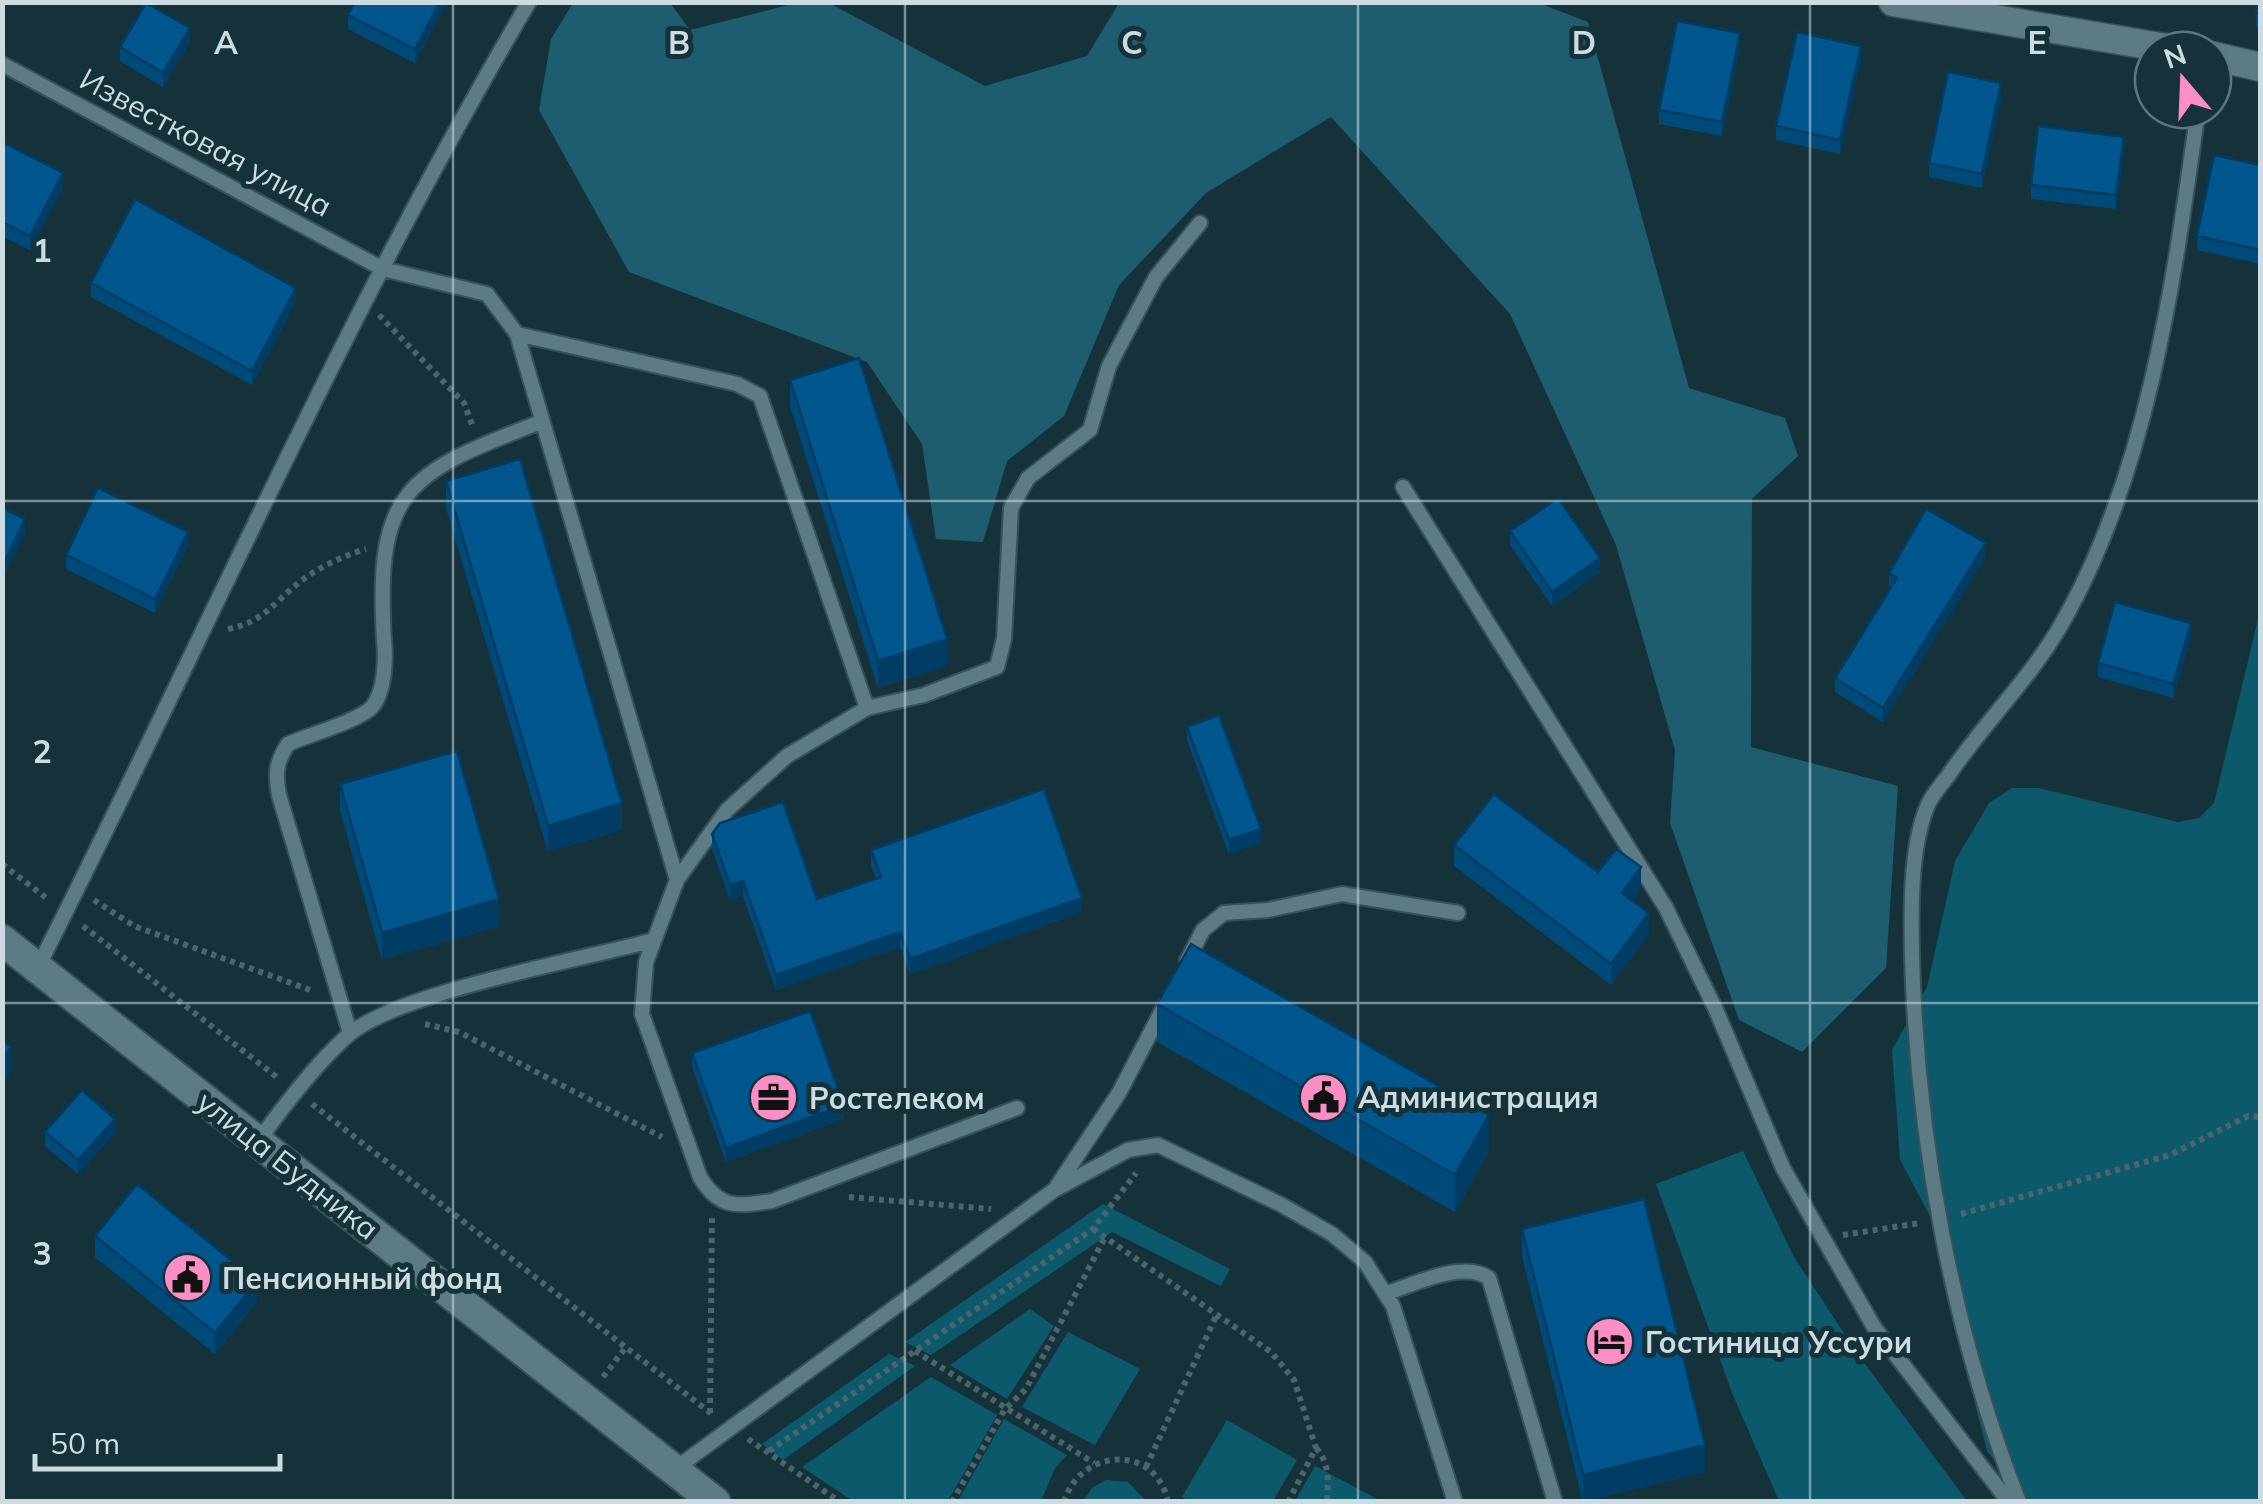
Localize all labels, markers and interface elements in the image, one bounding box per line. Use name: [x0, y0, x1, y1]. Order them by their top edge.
text: A: [214, 22, 238, 62]
text: B: [668, 22, 690, 62]
text: C: [1121, 22, 1143, 62]
text: D: [1572, 22, 1596, 62]
text: E: [2027, 22, 2047, 62]
north arrow: [2133, 30, 2233, 130]
text: N: [2159, 36, 2190, 76]
street label: Известковая улица: [73, 59, 339, 225]
text: 1: [32, 230, 52, 270]
text: 2: [32, 731, 52, 771]
public building icon: Администрация: [1297, 1071, 1349, 1123]
office icon: Ростелеком: [748, 1072, 800, 1124]
place label: Администрация: [1358, 1078, 1599, 1116]
place label: Ростелеком: [809, 1079, 985, 1117]
street label: улица Будника: [190, 1082, 386, 1248]
text: 3: [32, 1233, 52, 1273]
public building icon: Пенсионный фонд: [161, 1252, 213, 1304]
place label: Пенсионный фонд: [222, 1259, 502, 1297]
hotel icon: Гостиница Уссури: [1584, 1316, 1636, 1368]
place label: Гостиница Уссури: [1645, 1323, 1912, 1361]
scale bar: [35, 1409, 280, 1471]
text: 50 m: [50, 1424, 120, 1462]

